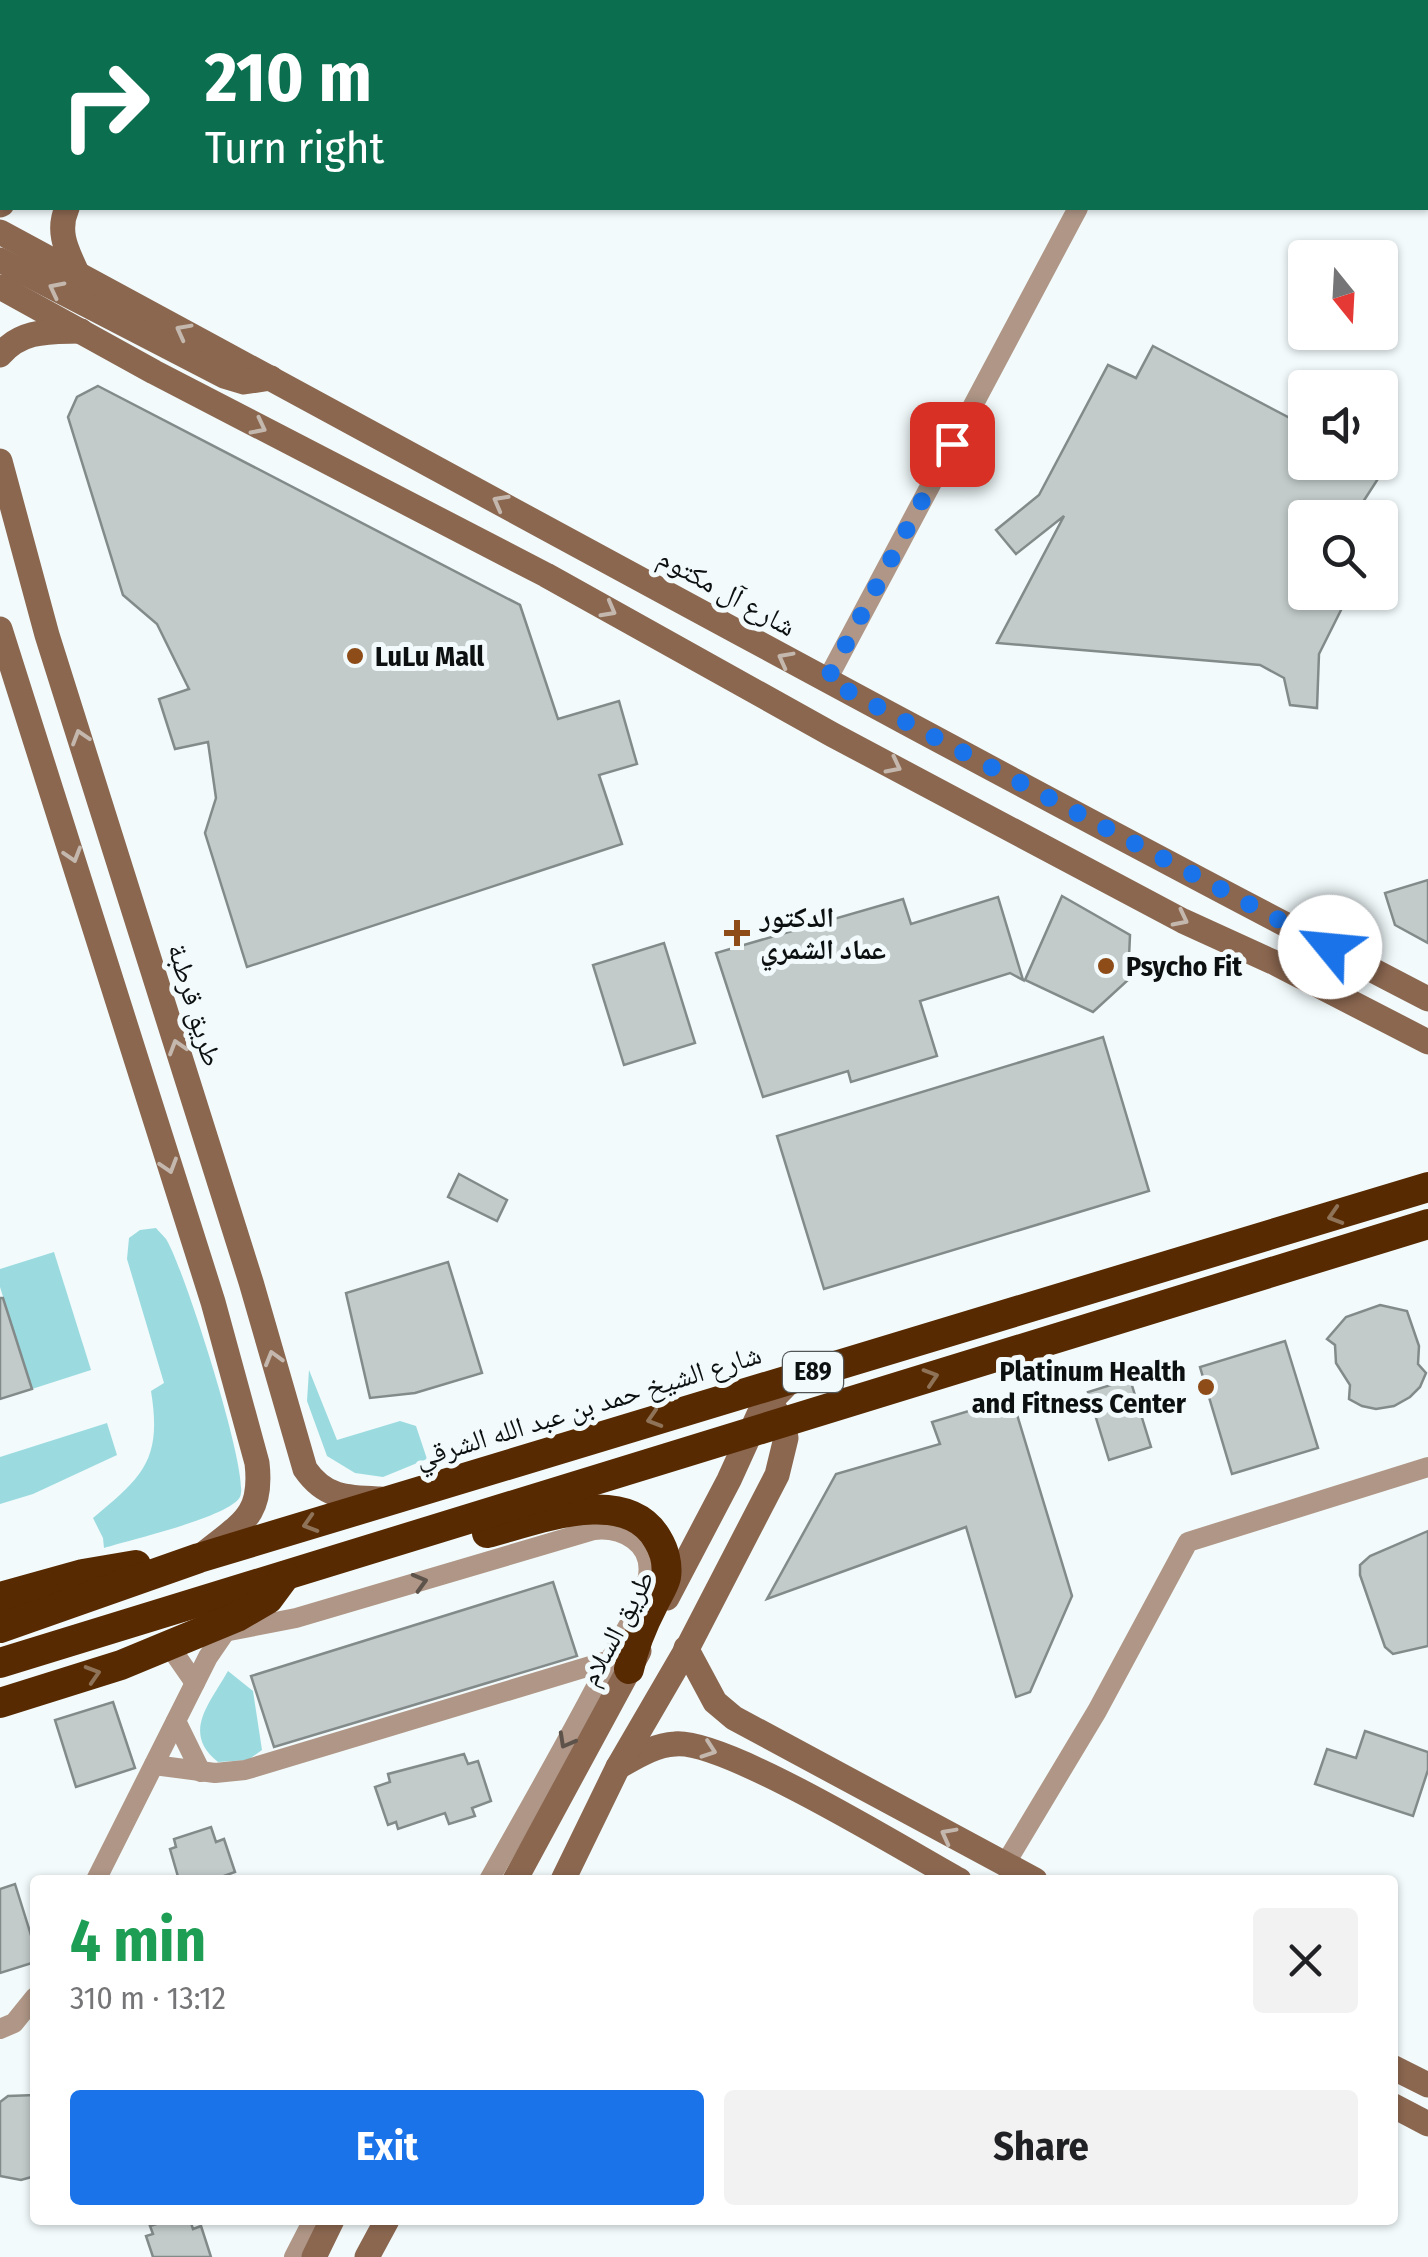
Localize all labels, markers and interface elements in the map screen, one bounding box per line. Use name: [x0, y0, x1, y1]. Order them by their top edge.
text: 210 m: [205, 36, 372, 120]
icon: right: [40, 40, 170, 170]
text: Turn right: [205, 121, 384, 175]
north arrow: [1288, 240, 1398, 350]
map controls: [1288, 240, 1398, 610]
one-way arrow: [48, 282, 66, 301]
one-way arrow: [176, 324, 194, 344]
button: sound: [1288, 370, 1398, 480]
pin: [910, 402, 995, 487]
one-way arrow: [249, 415, 267, 434]
icon: arrive: [925, 417, 980, 472]
one-way arrow: [493, 494, 511, 514]
button: search: [1288, 500, 1398, 610]
street label: شارع آل مكتوم: [651, 541, 802, 645]
one-way arrow: [598, 598, 616, 618]
place label: LuLu Mall: [375, 640, 485, 673]
marker: LuLu Mall: [344, 645, 366, 667]
one-way arrow: [778, 651, 796, 671]
one-way arrow: [71, 729, 91, 746]
one-way arrow: [884, 754, 902, 774]
one-way arrow: [61, 846, 82, 863]
position arrow: [1278, 895, 1382, 999]
place label: الدكتور عماد الشمري: [759, 901, 886, 971]
one-way arrow: [1170, 907, 1188, 926]
marker: الدكتور عماد الشمري: [724, 920, 750, 946]
street label: طريق قرطبة: [160, 940, 229, 1071]
place label: Psycho Fit: [1126, 950, 1243, 983]
marker: Psycho Fit: [1095, 955, 1117, 977]
one-way arrow: [168, 1039, 189, 1056]
one-way arrow: [157, 1156, 178, 1173]
one-way arrow: [1327, 1204, 1344, 1225]
street label: شارع الشيخ حمد بن عبد الله الشرقي: [411, 1338, 767, 1480]
one-way arrow: [264, 1350, 285, 1367]
road number: E89: [783, 1352, 843, 1392]
place label: Platinum Health and Fitness Center: [972, 1355, 1187, 1420]
one-way arrow: [921, 1368, 938, 1388]
marker: Platinum Health and Fitness Center: [1195, 1376, 1217, 1398]
one-way arrow: [647, 1407, 664, 1428]
one-way arrow: [303, 1512, 320, 1533]
street label: طريق السلام: [573, 1565, 663, 1692]
one-way arrow: [411, 1573, 428, 1594]
one-way arrow: [84, 1665, 101, 1685]
one-way arrow: [559, 1730, 579, 1748]
one-way arrow: [700, 1739, 717, 1759]
one-way arrow: [941, 1828, 959, 1848]
text: 4 min: [70, 1905, 206, 1977]
button: close: [1253, 1908, 1358, 2013]
text: 310 m · 13:12: [70, 1979, 226, 2017]
button: Exit: [70, 2090, 704, 2205]
button: Share: [724, 2090, 1358, 2205]

